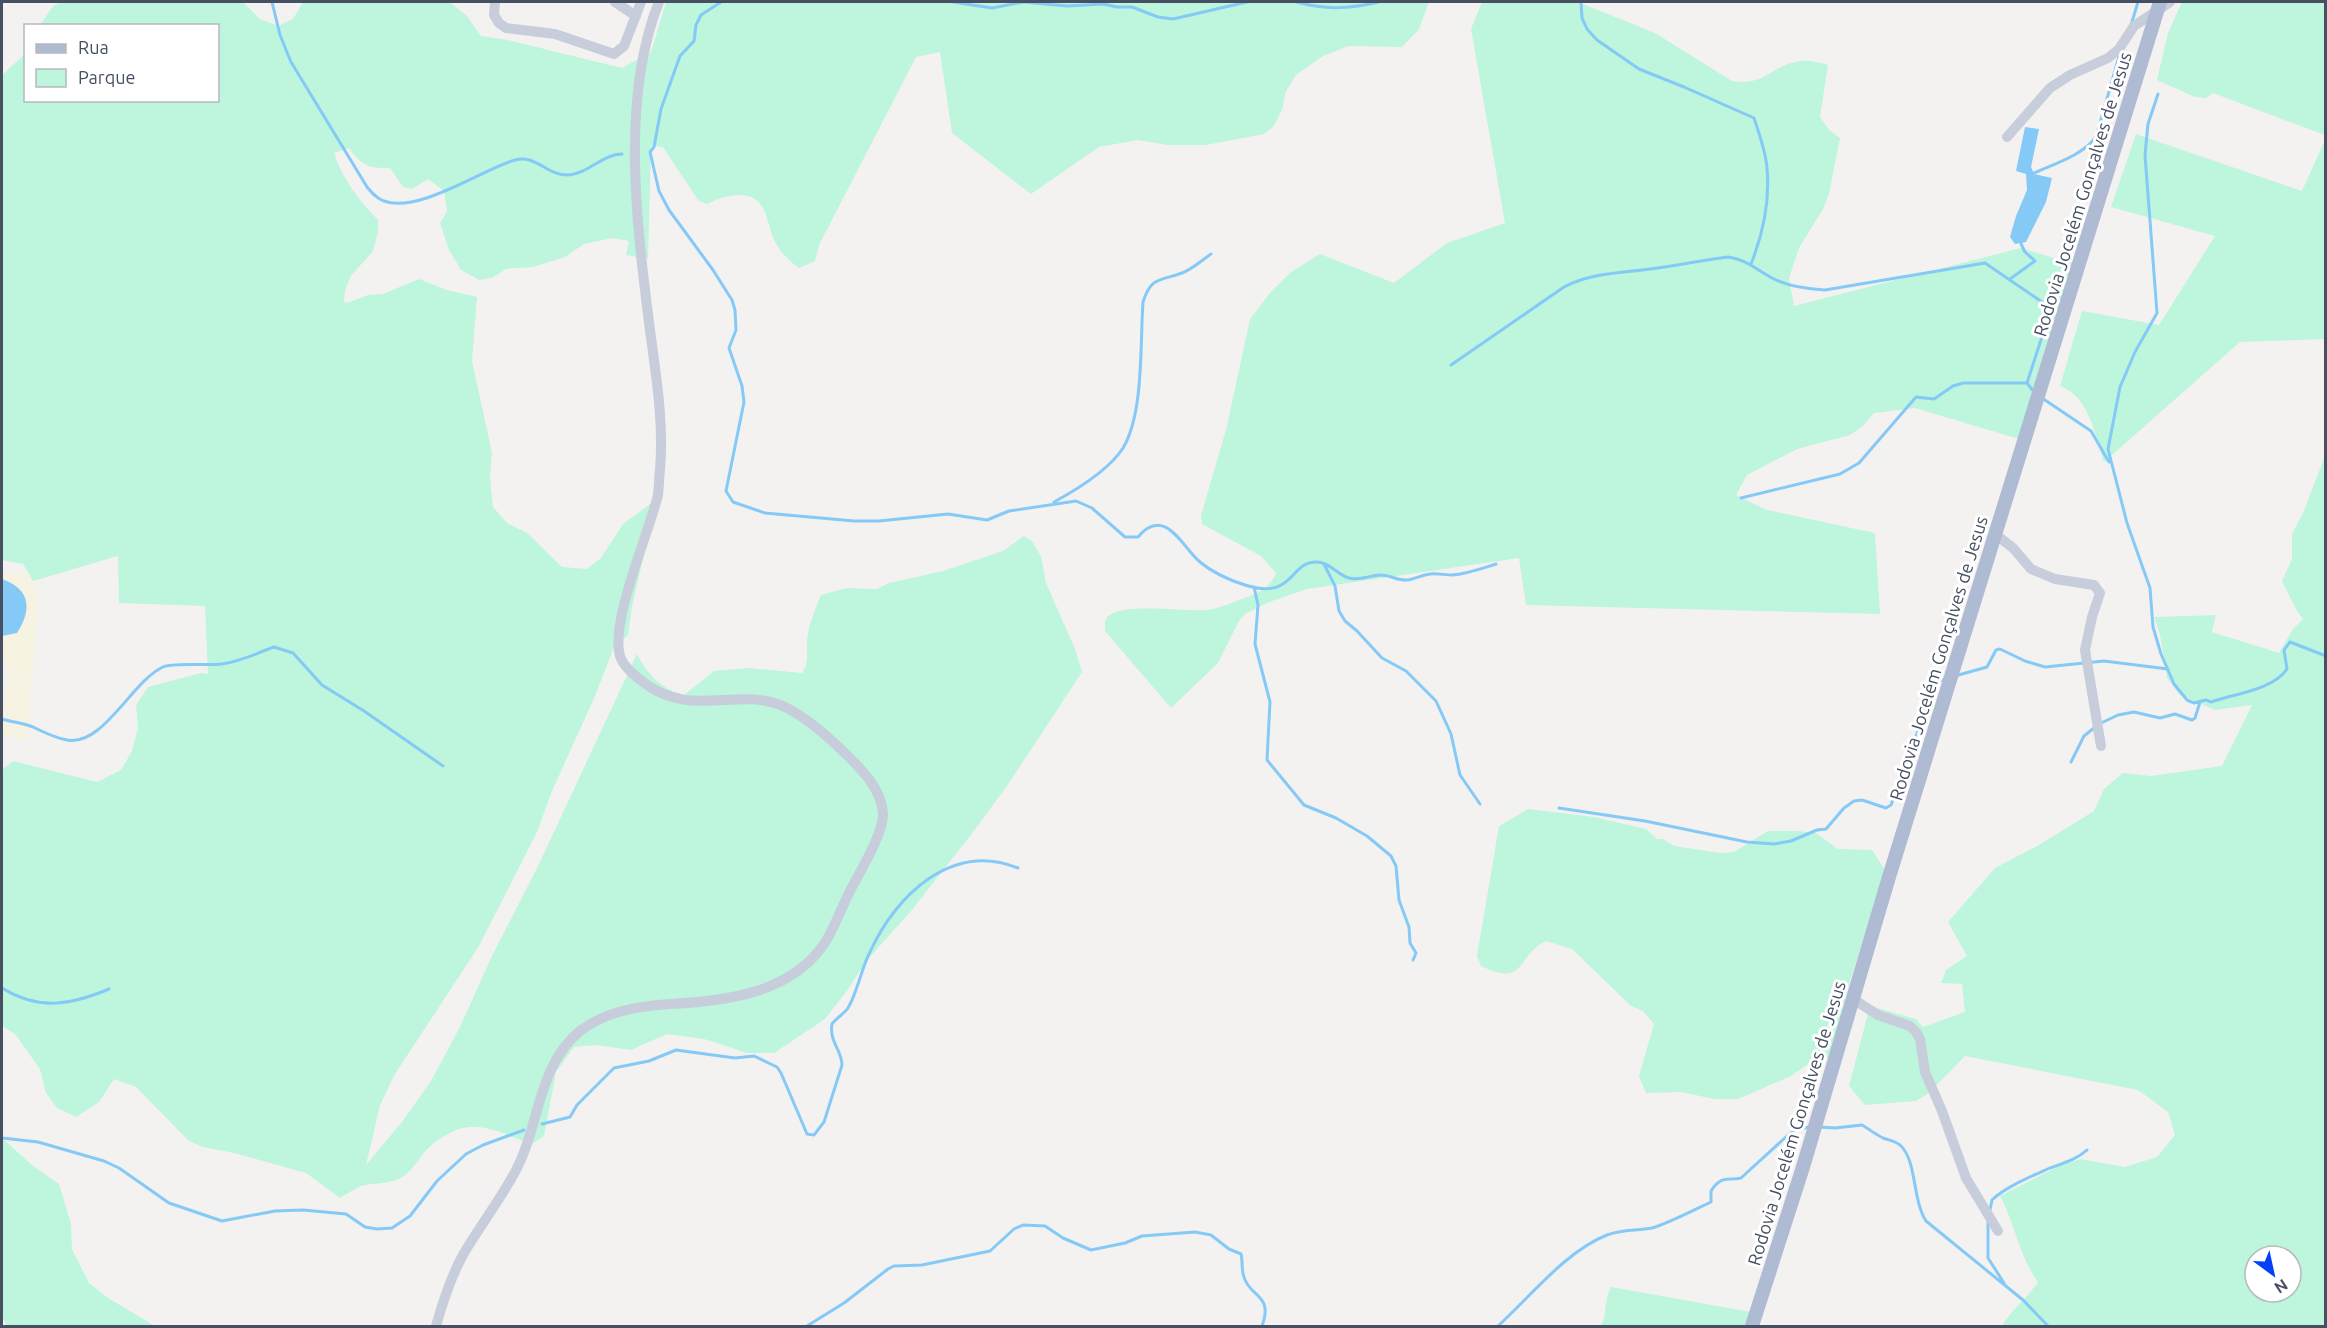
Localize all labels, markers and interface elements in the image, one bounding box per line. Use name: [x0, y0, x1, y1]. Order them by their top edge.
legend: [24, 24, 219, 102]
text: Rua: [78, 37, 109, 57]
street label: Rodovia Jocelém Gonçalves de Jesus: [2029, 49, 2135, 339]
text: Parque: [78, 67, 135, 87]
street label: Rodovia Jocelém Gonçalves de Jesus: [1885, 513, 1991, 803]
street label: Rodovia Jocelém Gonçalves de Jesus: [1743, 978, 1849, 1268]
north arrow: [2243, 1244, 2303, 1304]
text: N: [2271, 1276, 2291, 1297]

